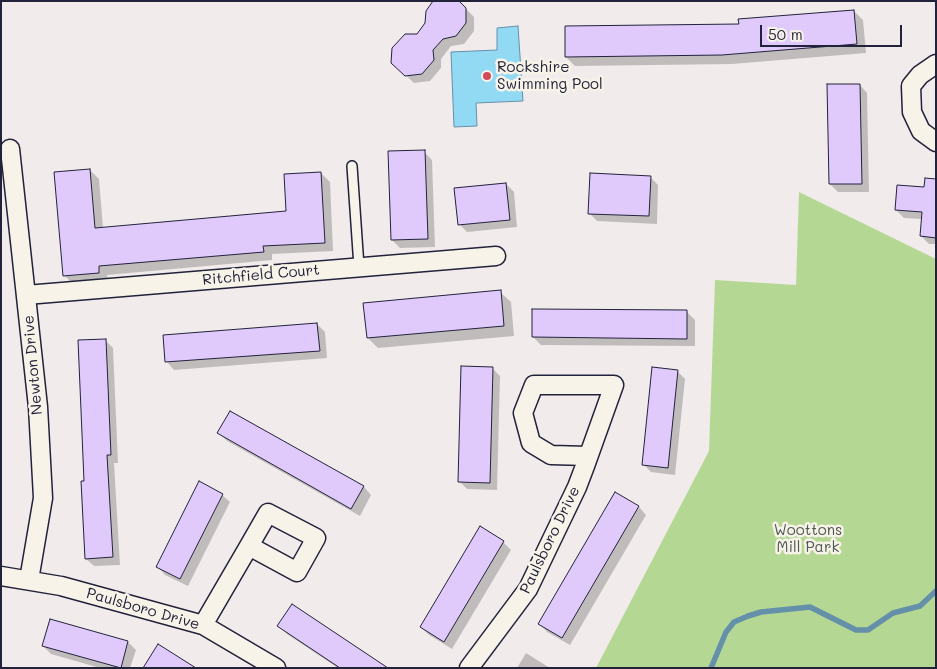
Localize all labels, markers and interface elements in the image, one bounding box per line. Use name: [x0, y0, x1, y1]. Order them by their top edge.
scale bar: [762, 15, 904, 47]
text: 50 m: [768, 24, 803, 44]
place label: Rockshire Swimming Pool: [497, 58, 603, 93]
marker: Rockshire Swimming Pool: [481, 70, 493, 82]
street label: Ritchfield Court: [202, 261, 320, 289]
street label: Newton Drive: [20, 314, 46, 416]
street label: Paulsboro Drive: [516, 483, 584, 597]
park label: Woottons Mill Park: [774, 521, 842, 556]
street label: Paulsboro Drive: [84, 584, 202, 634]

